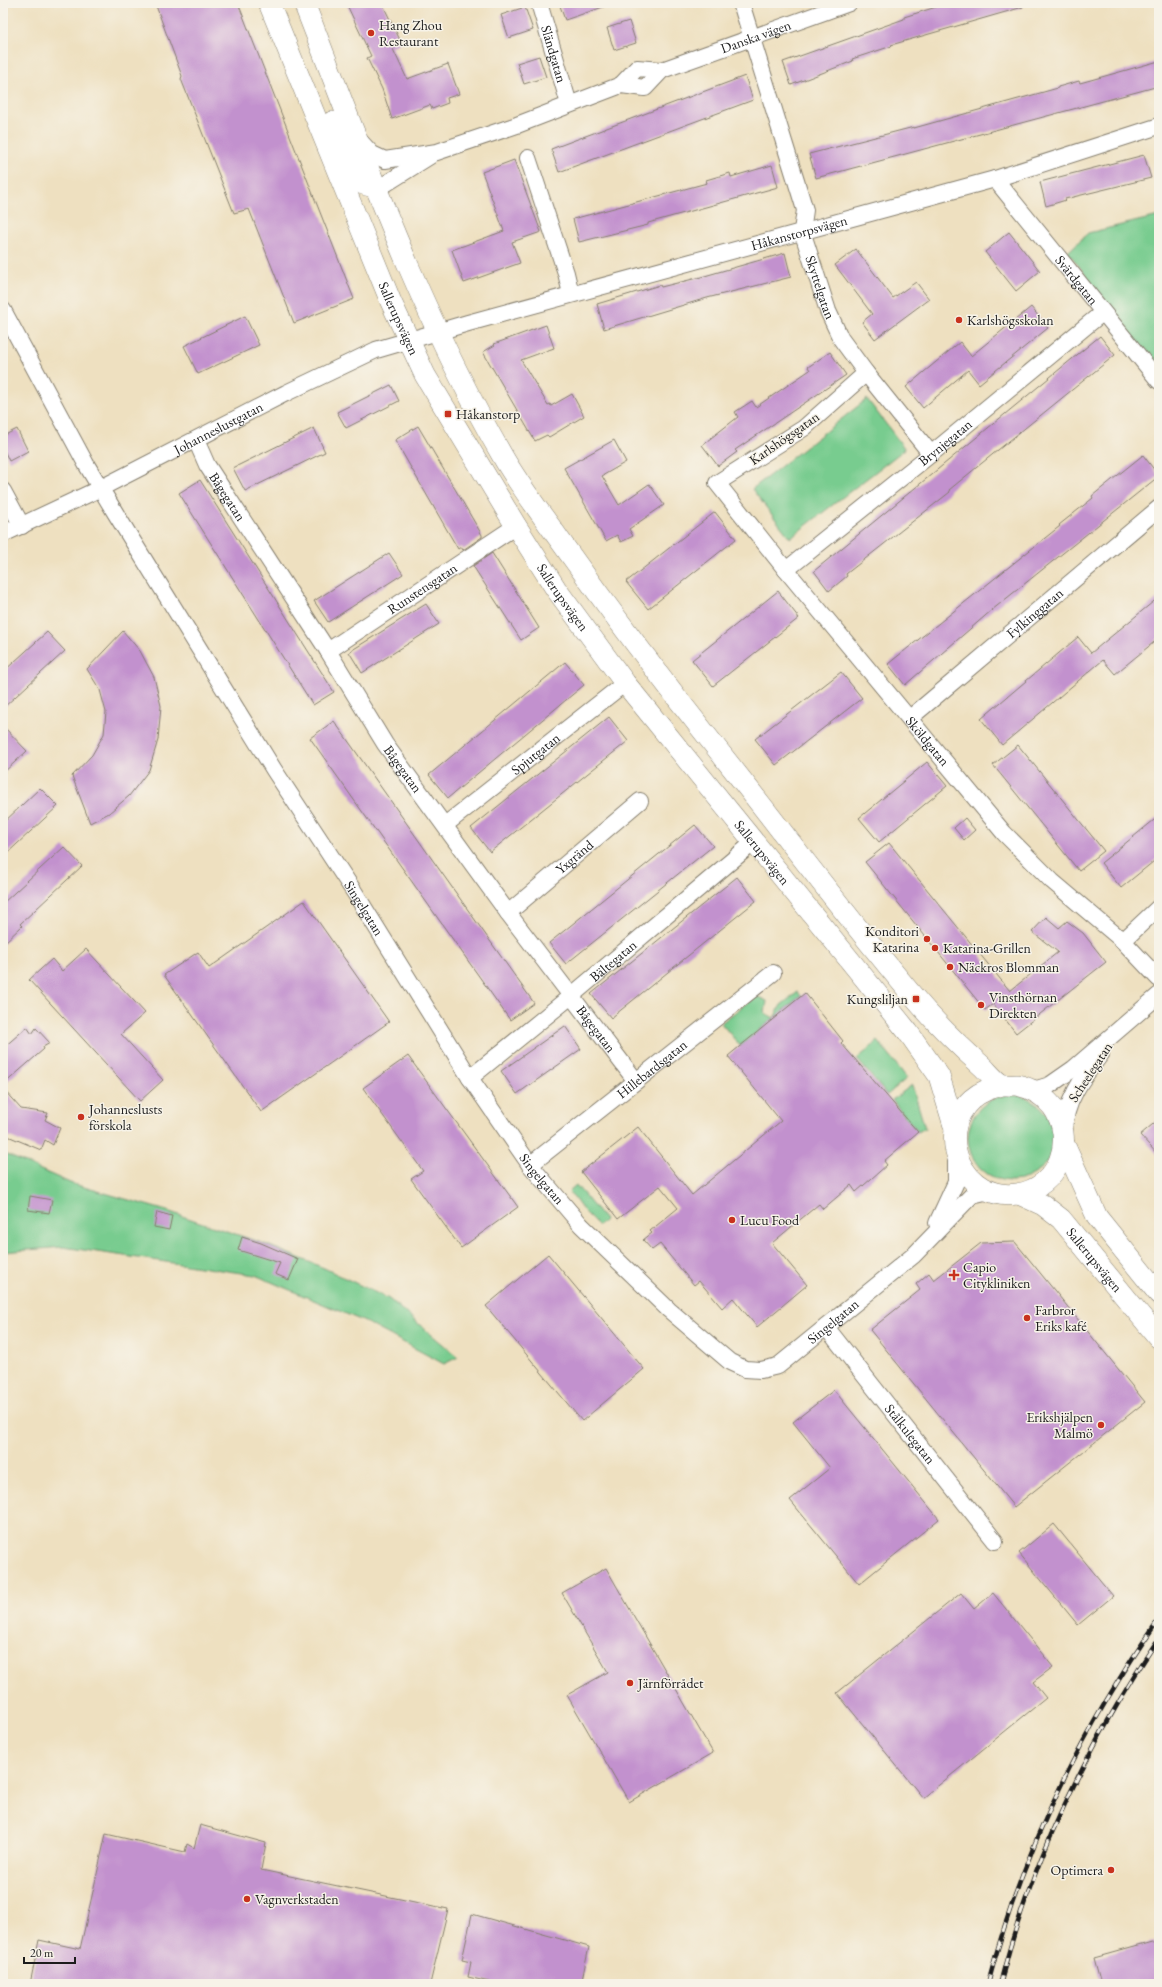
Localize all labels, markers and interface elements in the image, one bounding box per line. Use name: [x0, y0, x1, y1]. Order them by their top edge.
street label: Danska vägen: [718, 15, 794, 57]
place label: Hang Zhou Restaurant: [379, 16, 443, 50]
street label: Sländgatan: [537, 23, 571, 85]
marker: Hang Zhou Restaurant: [366, 28, 376, 38]
street label: Håkanstorpsvägen: [749, 211, 850, 254]
street label: Svärdgatan: [1051, 251, 1103, 309]
street label: Skyttelgatan: [802, 253, 840, 323]
street label: Sallerupsvägen: [375, 279, 424, 358]
place label: Karlshögsskolan: [967, 311, 1054, 329]
marker: Karlshögsskolan: [954, 315, 964, 325]
street label: Johanneslustgatan: [170, 397, 266, 459]
place label: Håkanstorp: [456, 405, 520, 423]
street label: Karlshögsgatan: [745, 407, 823, 469]
marker: Håkanstorp: [443, 409, 453, 419]
street label: Brynjegatan: [915, 415, 976, 470]
street label: Bågegatan: [205, 469, 250, 525]
street label: Runstensgatan: [384, 558, 461, 618]
street label: Sallerupsvägen: [533, 560, 593, 635]
street label: Fylkinggatan: [1002, 583, 1067, 642]
street label: Sköldgatan: [902, 712, 954, 770]
street label: Spjutgatan: [507, 728, 564, 779]
street label: Bågegatan: [380, 742, 427, 797]
street label: Sallerupsvägen: [731, 816, 794, 889]
street label: Yxgränd: [552, 835, 598, 878]
street label: Singelgatan: [340, 877, 388, 939]
place label: Konditori Katarina: [865, 922, 920, 956]
marker: Konditori Katarina: [922, 934, 932, 944]
street label: Bältegatan: [586, 935, 641, 986]
place label: Katarina-Grillen: [943, 939, 1032, 957]
marker: Katarina-Grillen: [930, 943, 940, 953]
place label: Näckros Blomman: [958, 958, 1060, 976]
marker: Näckros Blomman: [945, 962, 955, 972]
place label: Vinsthörnan Direkten: [989, 988, 1058, 1022]
place label: Kungsliljan: [847, 990, 909, 1008]
marker: Kungsliljan: [911, 994, 921, 1004]
marker: Vinsthörnan Direkten: [976, 1000, 986, 1010]
street label: Bågegatan: [573, 1002, 620, 1056]
street label: Hillebardsgatan: [613, 1035, 691, 1102]
street label: Scheelegatan: [1064, 1038, 1116, 1105]
place label: Johanneslusts förskola: [88, 1100, 163, 1134]
marker: Johanneslusts förskola: [76, 1112, 86, 1122]
street label: Singelgatan: [515, 1150, 569, 1208]
place label: Lucu Food: [740, 1211, 800, 1229]
marker: Lucu Food: [727, 1215, 737, 1225]
street label: Sallerupsvägen: [1063, 1224, 1127, 1296]
place label: Capio Citykliniken: [963, 1258, 1031, 1292]
marker: Capio Citykliniken: [948, 1269, 960, 1281]
street label: Singelgatan: [803, 1294, 863, 1348]
place label: Farbror Eriks kafé: [1035, 1301, 1087, 1335]
marker: Farbror Eriks kafé: [1022, 1313, 1032, 1323]
street label: Stålkulegatan: [881, 1400, 940, 1468]
place label: Erikshjälpen Malmö: [1026, 1408, 1094, 1442]
marker: Erikshjälpen Malmö: [1096, 1420, 1106, 1430]
place label: Järnförrådet: [637, 1674, 704, 1692]
marker: Järnförrådet: [625, 1678, 635, 1688]
place label: Optimera: [1051, 1861, 1103, 1879]
marker: Optimera: [1106, 1865, 1116, 1875]
place label: Vagnverkstaden: [255, 1890, 339, 1908]
marker: Vagnverkstaden: [242, 1894, 252, 1904]
scale bar: [24, 1939, 75, 1965]
text: 20 m: [30, 1945, 54, 1961]

